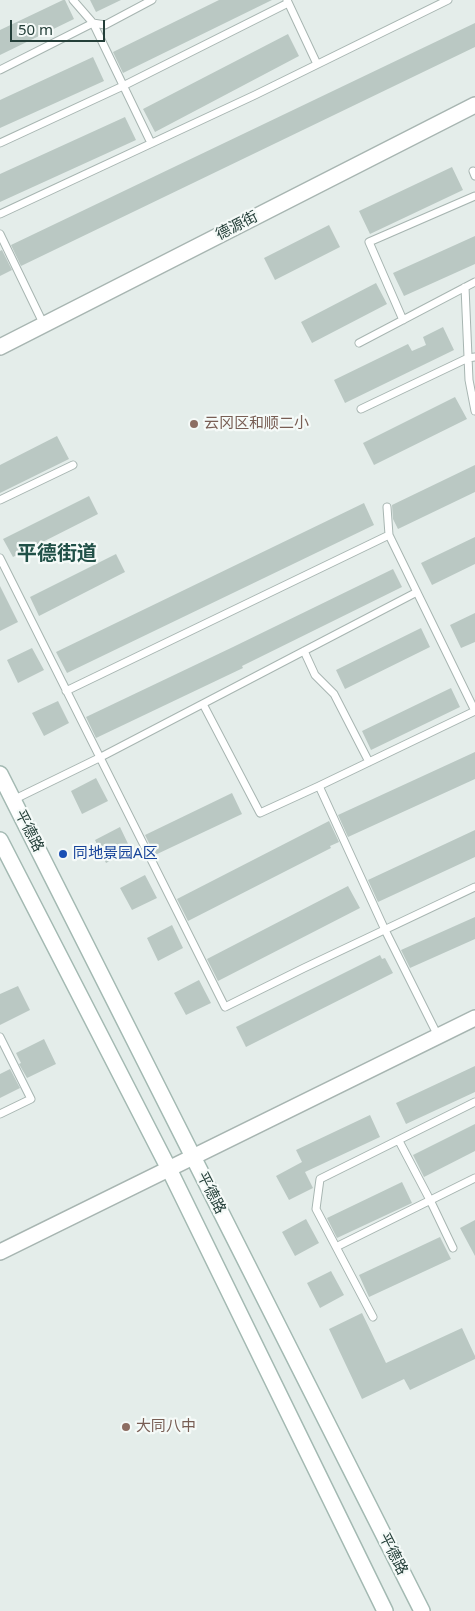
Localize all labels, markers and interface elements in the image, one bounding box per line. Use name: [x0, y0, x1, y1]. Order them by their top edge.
scale bar: [12, 10, 108, 42]
text: 50 m: [18, 19, 53, 39]
street label: 德源街: [213, 208, 261, 244]
place label: 云冈区和顺二小: [204, 415, 309, 433]
marker: 云冈区和顺二小: [188, 418, 200, 430]
district label: 平德街道: [17, 542, 97, 566]
street label: 平德路: [11, 807, 47, 855]
place label: 同地景园A区: [73, 845, 158, 863]
marker: 同地景园A区: [57, 848, 69, 860]
street label: 平德路: [193, 1169, 229, 1217]
place label: 大同八中: [136, 1418, 196, 1436]
marker: 大同八中: [120, 1421, 132, 1433]
street label: 平德路: [375, 1530, 411, 1578]

